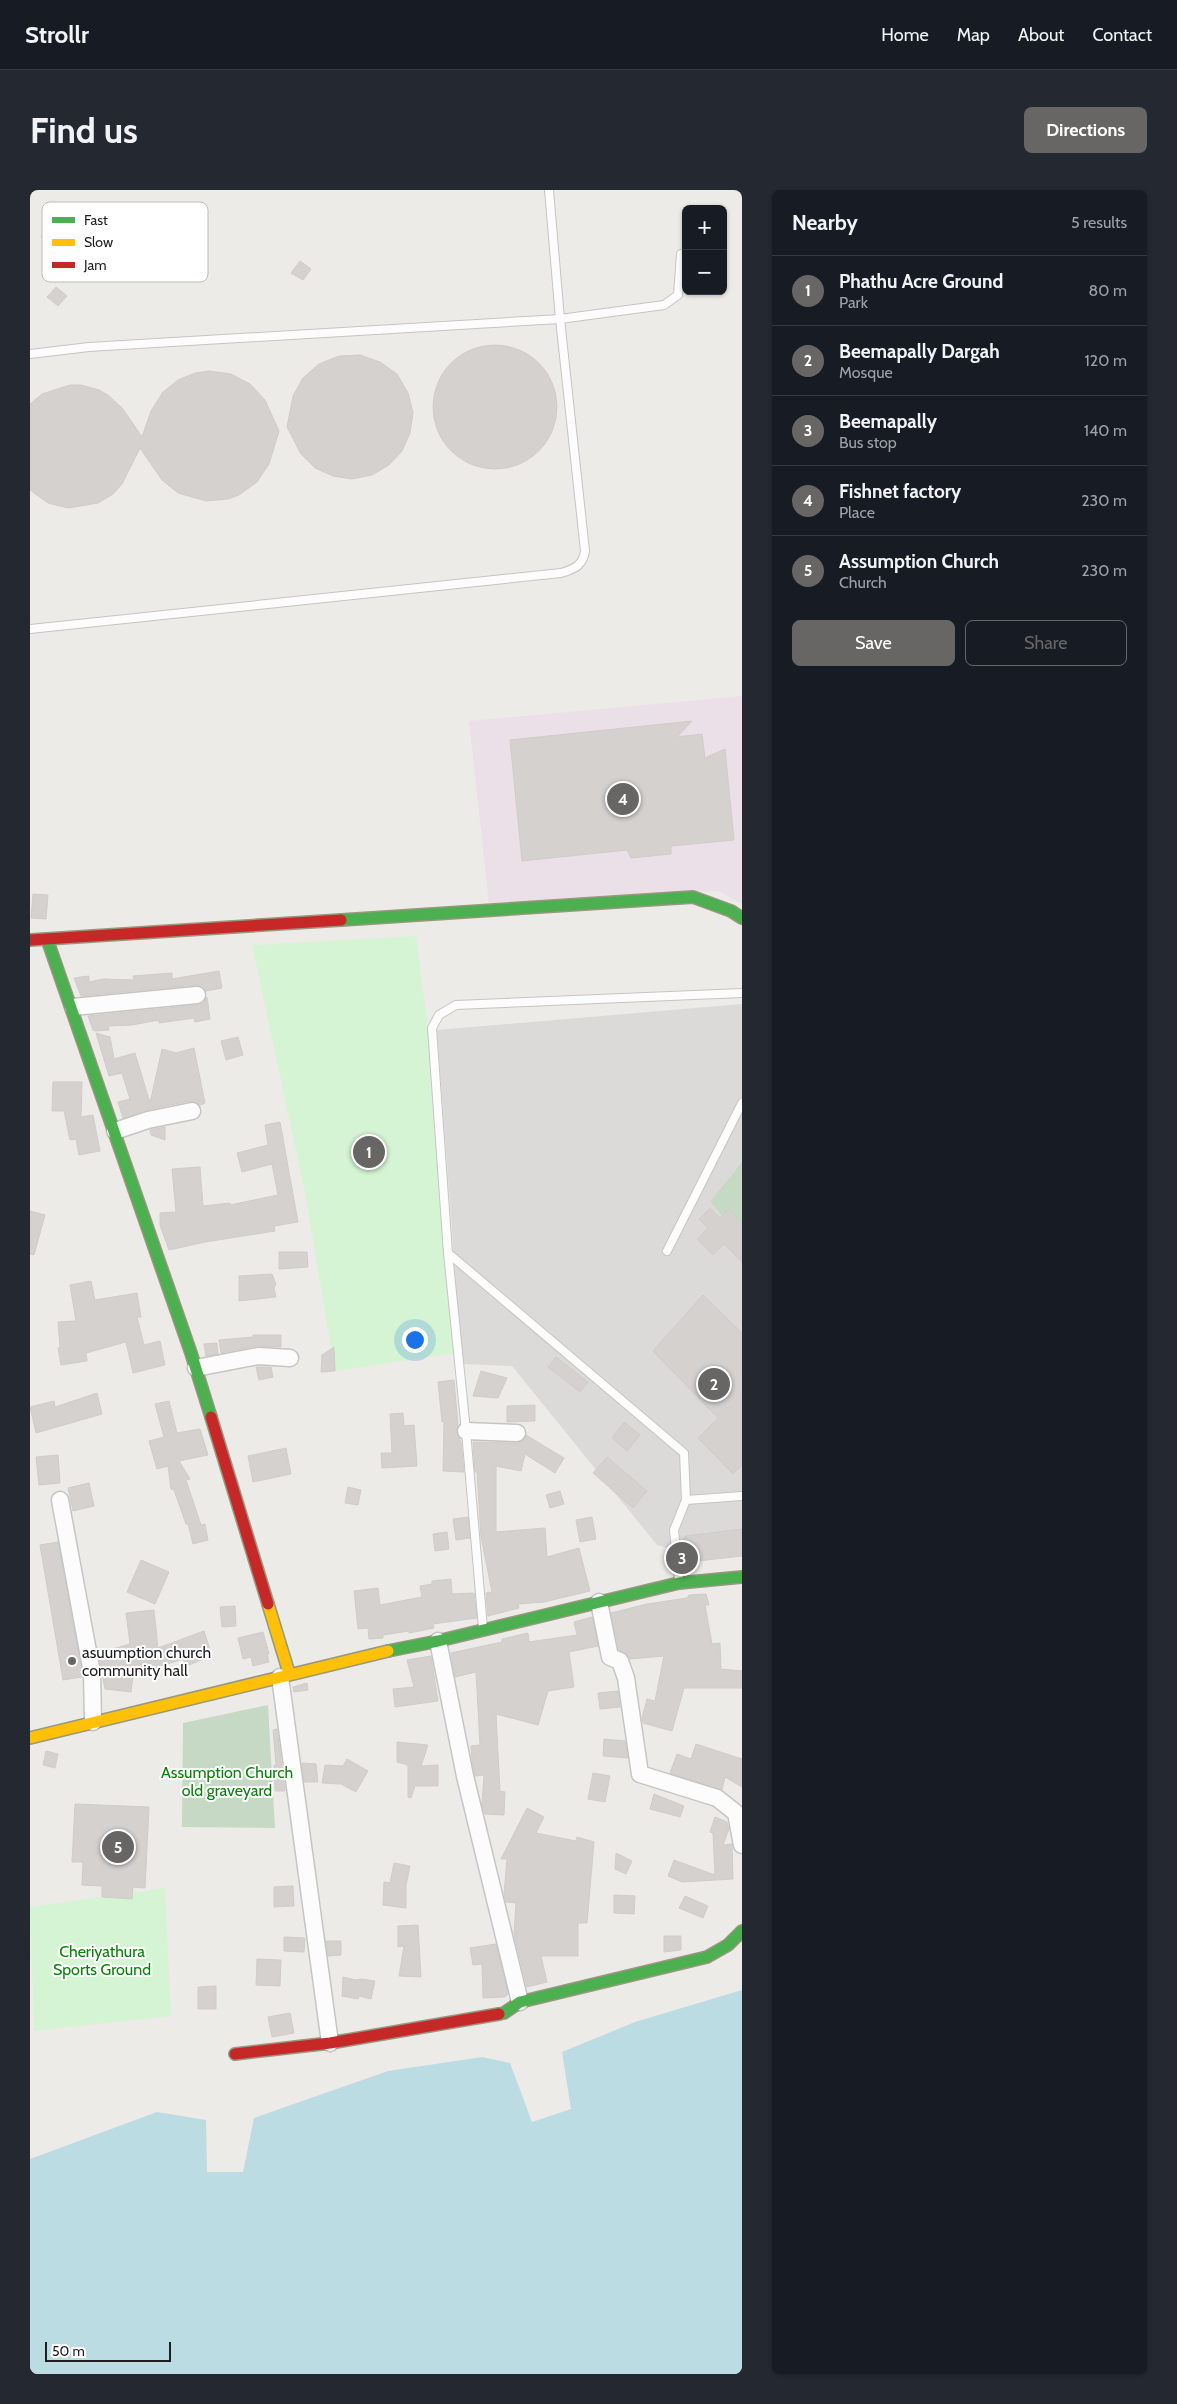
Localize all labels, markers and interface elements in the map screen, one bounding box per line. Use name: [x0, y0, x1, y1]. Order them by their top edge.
text: Strollr: [25, 20, 89, 49]
text: Home: [881, 24, 929, 46]
text: Map: [957, 24, 990, 46]
text: About: [1018, 24, 1064, 46]
text: Contact: [1092, 24, 1152, 46]
button: Directions: [1024, 107, 1147, 153]
text: Find us: [30, 109, 138, 152]
legend: [42, 202, 208, 282]
map controls: [682, 205, 727, 295]
button: +: [682, 205, 727, 250]
text: Nearby: [792, 210, 858, 235]
text: Fast: [84, 211, 108, 229]
text: 5 results: [1071, 213, 1127, 232]
text: Slow: [84, 233, 113, 251]
button: −: [682, 250, 727, 295]
text: Jam: [83, 256, 106, 274]
text: Phathu Acre Ground: [839, 270, 1003, 293]
text: 1: [805, 281, 811, 300]
text: 80 m: [1089, 281, 1127, 300]
text: Park: [839, 293, 868, 312]
text: Beemapally Dargah: [839, 340, 1000, 363]
text: 2: [804, 351, 812, 370]
text: 120 m: [1085, 351, 1127, 370]
text: Mosque: [839, 363, 893, 382]
text: Beemapally: [839, 410, 937, 433]
text: 3: [804, 421, 812, 440]
text: 140 m: [1084, 421, 1127, 440]
text: Bus stop: [839, 433, 897, 452]
text: Fishnet factory: [839, 480, 961, 503]
text: 4: [803, 491, 813, 510]
text: 230 m: [1081, 491, 1127, 510]
text: Place: [839, 503, 875, 522]
text: Assumption Church: [839, 550, 999, 573]
text: 5: [804, 561, 812, 580]
text: 230 m: [1081, 561, 1127, 580]
text: Church: [839, 573, 887, 592]
button: Save: [792, 620, 955, 666]
button: Share: [965, 620, 1127, 666]
pin: 4: [607, 780, 639, 818]
pin: 1: [353, 1133, 385, 1171]
your location: [402, 1327, 428, 1353]
pin: 2: [698, 1365, 730, 1403]
pin: 3: [666, 1539, 698, 1577]
place label: asuumption church community hall: [82, 1643, 211, 1680]
marker: asuumption church community hall: [66, 1655, 78, 1667]
park label: Assumption Church old graveyard: [161, 1763, 293, 1800]
pin: 5: [102, 1828, 134, 1866]
park label: Cheriyathura Sports Ground: [53, 1942, 151, 1979]
scale bar: [45, 2339, 171, 2362]
text: 50 m: [52, 2342, 85, 2360]

